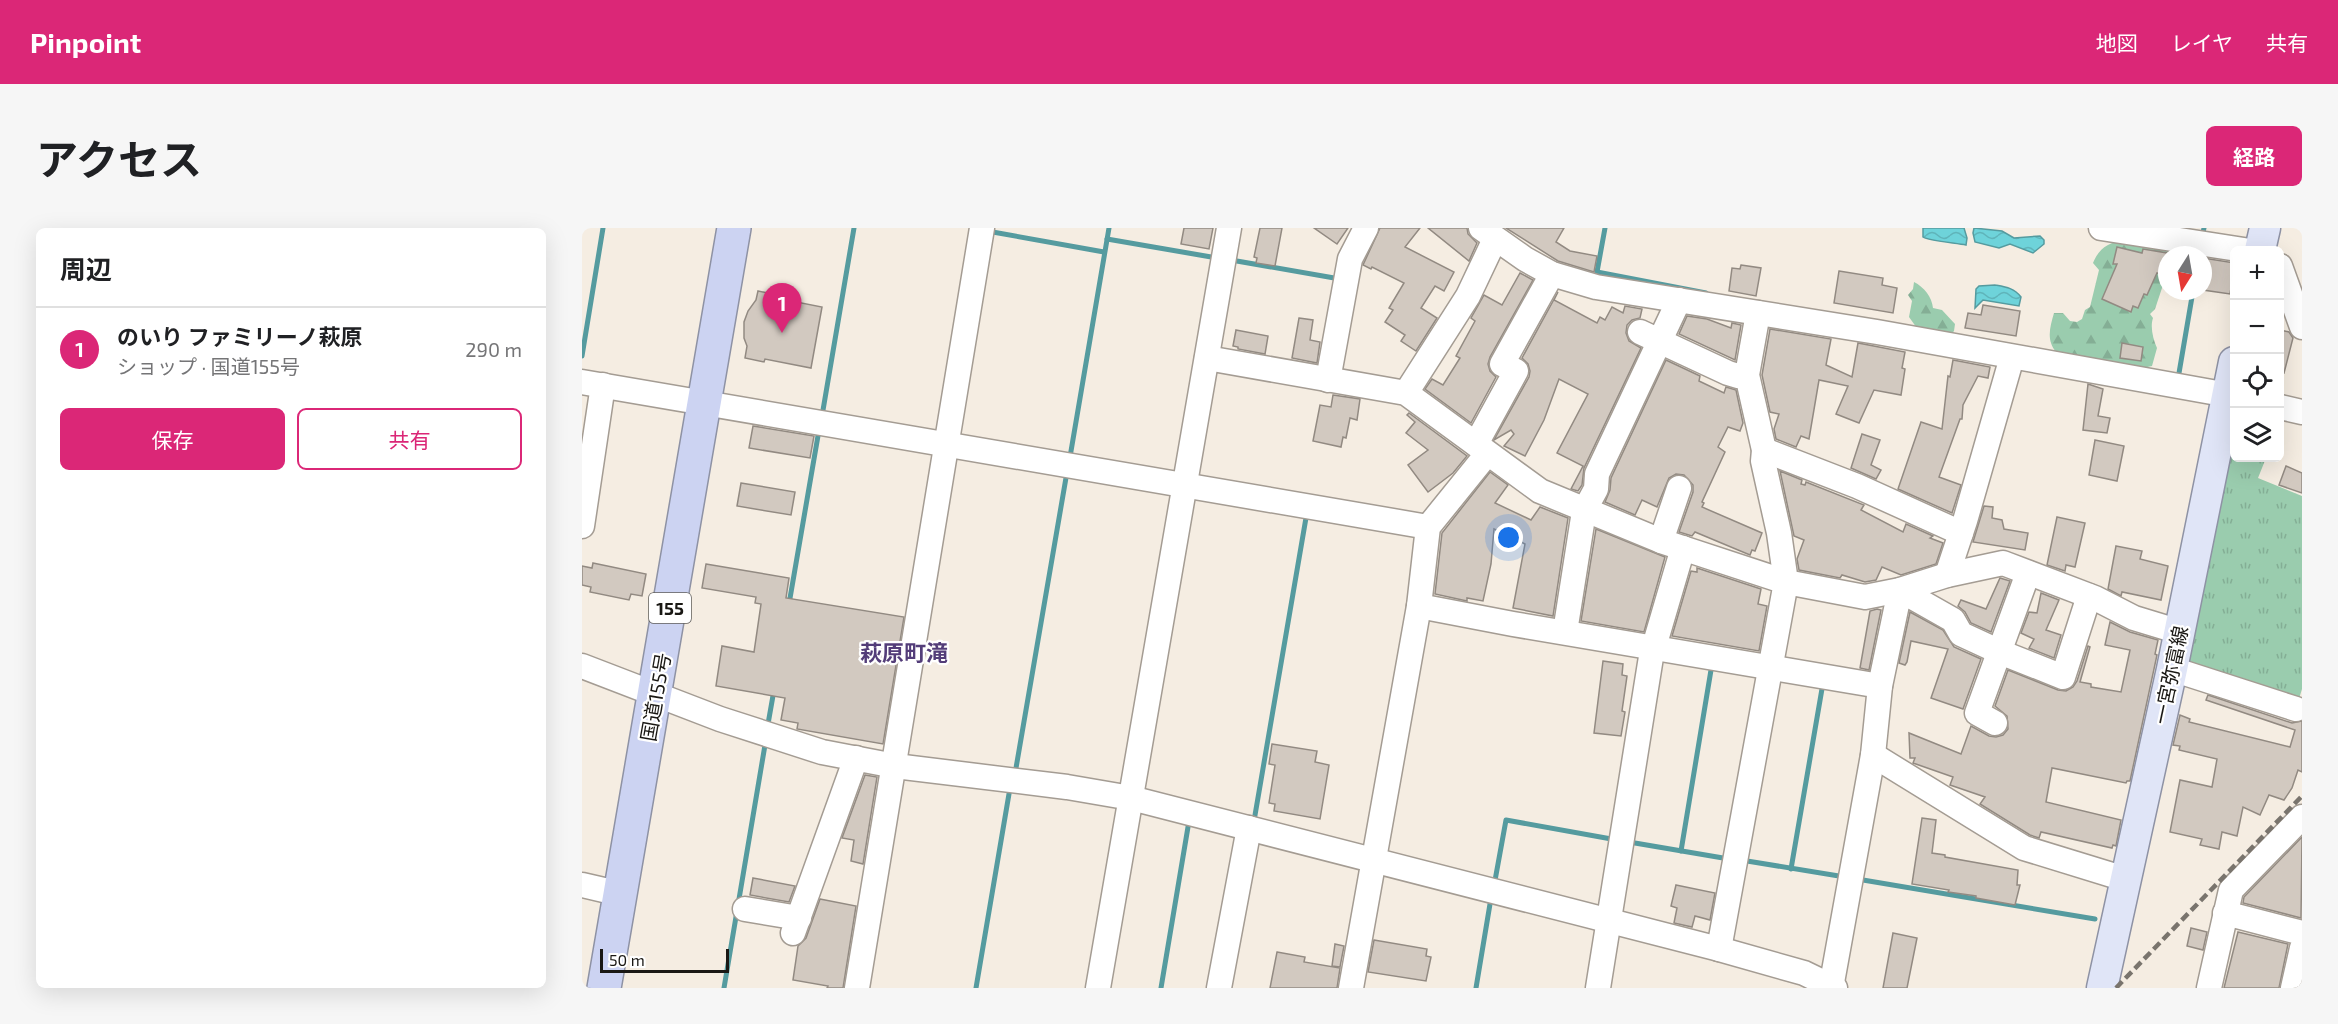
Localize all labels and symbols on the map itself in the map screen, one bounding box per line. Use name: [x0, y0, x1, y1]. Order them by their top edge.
north arrow: [2158, 246, 2212, 300]
pin: 1: [762, 284, 802, 333]
your location: [1494, 523, 1523, 552]
road number: 155: [649, 593, 691, 623]
street label: 一宮弥富線: [2148, 624, 2192, 726]
district label: 萩原町滝: [860, 639, 948, 665]
street label: 国道155号: [635, 651, 675, 743]
scale bar: [600, 946, 729, 974]

